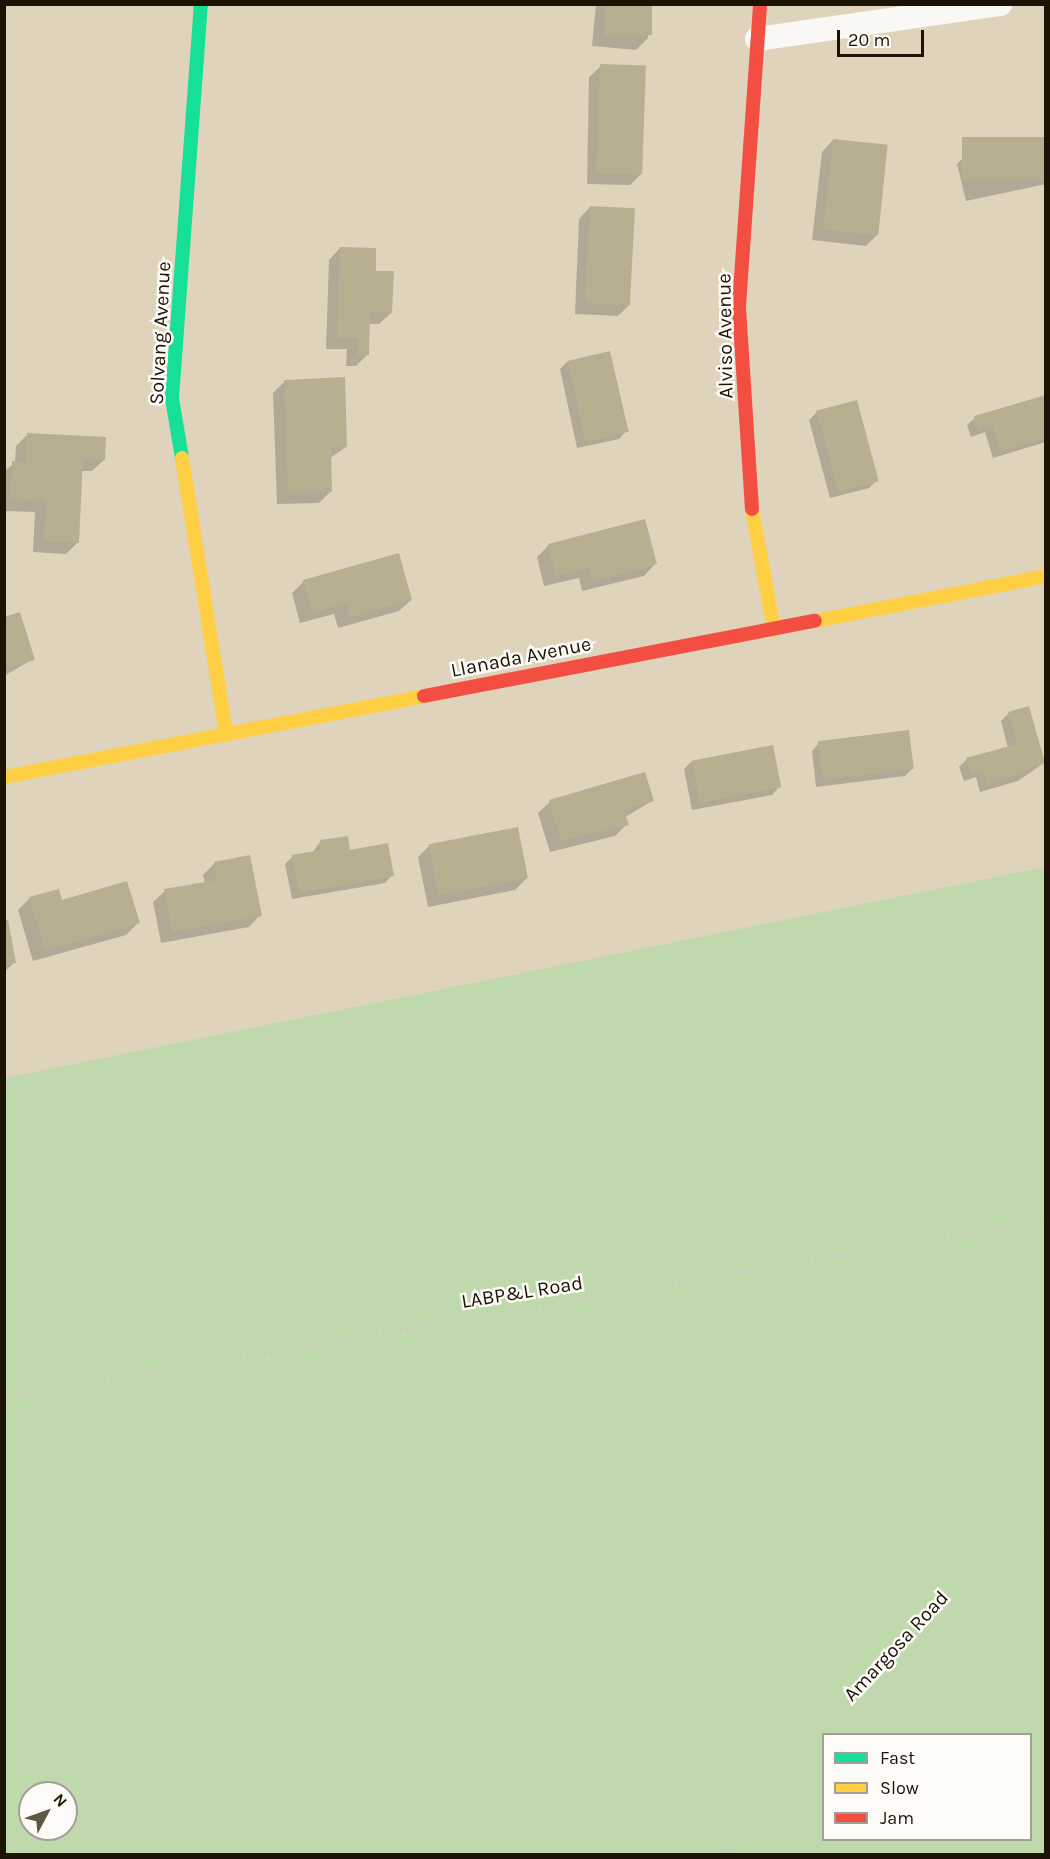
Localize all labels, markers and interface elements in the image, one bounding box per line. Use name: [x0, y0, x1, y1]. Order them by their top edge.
scale bar: [840, 18, 927, 56]
text: 20 m: [848, 29, 890, 51]
street label: Solvang Avenue: [144, 261, 176, 405]
street label: Alviso Avenue: [712, 273, 738, 399]
street label: Llanada Avenue: [449, 632, 593, 682]
street label: LABP&L Road: [459, 1271, 585, 1313]
street label: Amargosa Road: [839, 1586, 953, 1706]
legend: [822, 1733, 1032, 1841]
text: Fast: [880, 1747, 915, 1769]
text: Slow: [880, 1777, 919, 1799]
north arrow: [18, 1781, 78, 1841]
text: N: [50, 1790, 71, 1811]
text: Jam: [880, 1807, 914, 1829]

